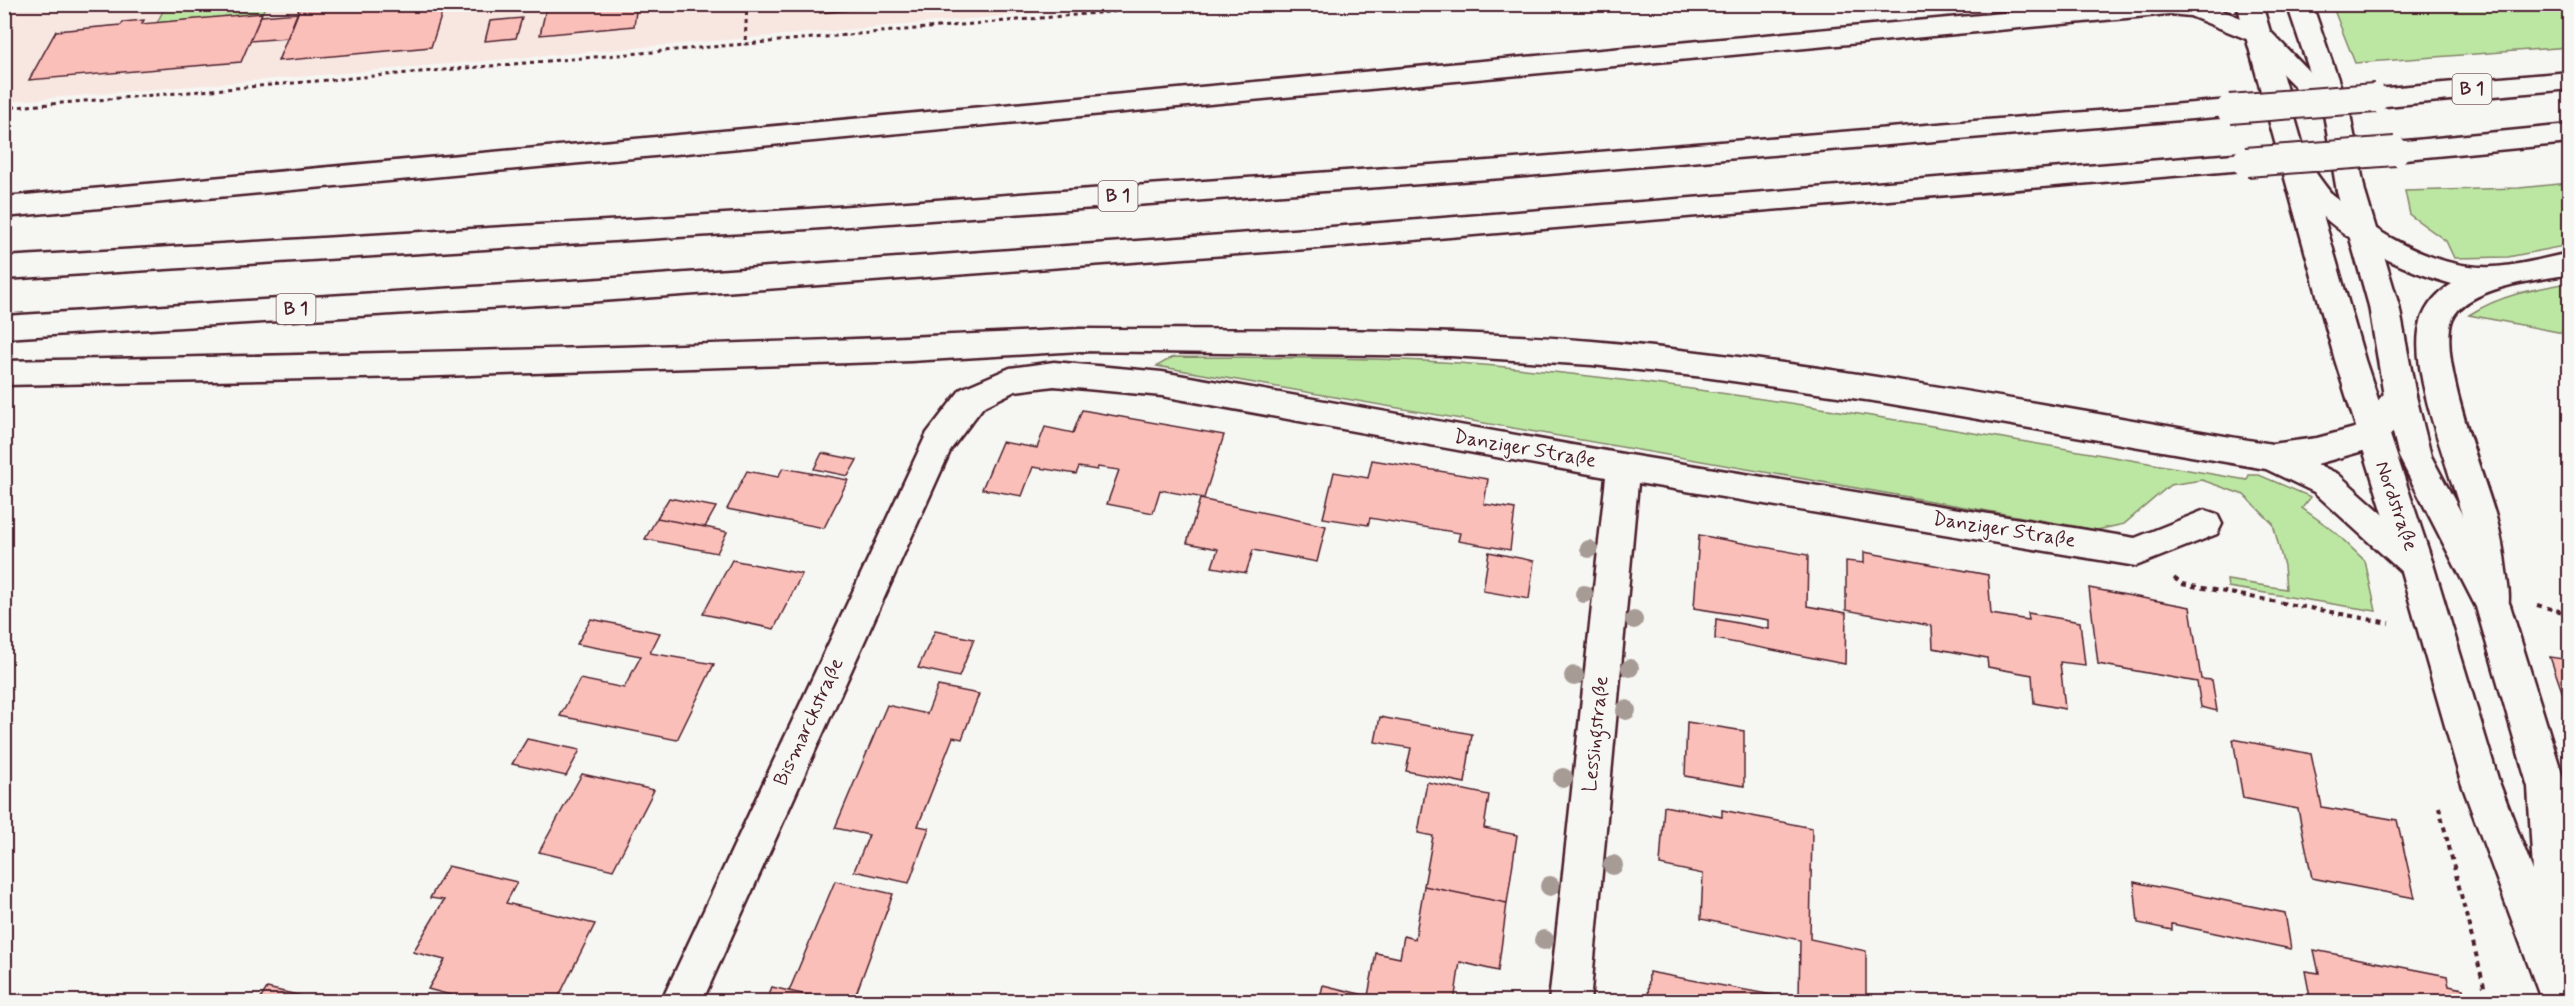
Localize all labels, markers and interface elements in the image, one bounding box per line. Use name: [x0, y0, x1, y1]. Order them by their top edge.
road number: B 1: [2452, 74, 2492, 104]
road number: B 1: [1098, 181, 1138, 211]
road number: B 1: [276, 294, 316, 324]
street label: Danziger Straße: [1452, 423, 1599, 475]
street label: Nordstraße: [2368, 458, 2424, 554]
street label: Danziger Straße: [1931, 505, 2077, 555]
street label: Bismarckstraße: [768, 653, 851, 790]
street label: Lessingstraße: [1576, 675, 1618, 794]

